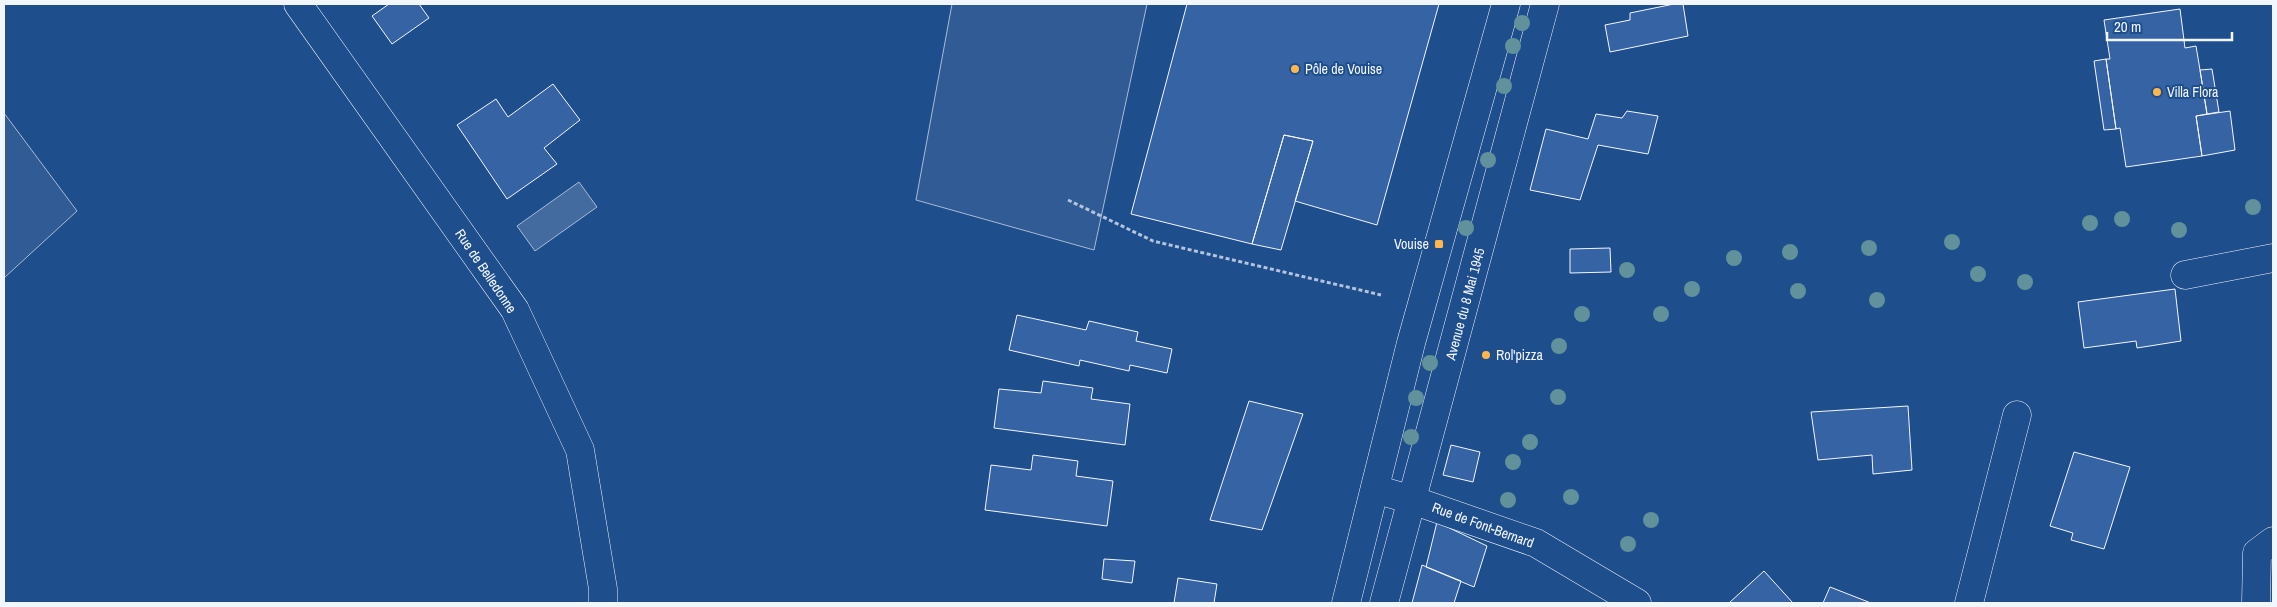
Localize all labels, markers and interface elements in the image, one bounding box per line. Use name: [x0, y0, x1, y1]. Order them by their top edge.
scale bar: [2107, 10, 2232, 42]
text: 20 m: [2114, 16, 2141, 37]
place label: Pôle de Vouise: [1305, 60, 1382, 78]
marker: Pôle de Vouise: [1289, 63, 1301, 75]
place label: Villa Flora: [2167, 83, 2219, 101]
marker: Villa Flora: [2151, 86, 2163, 98]
street label: Rue de Belledonne: [451, 225, 521, 317]
place label: Vouise: [1394, 235, 1429, 253]
marker: Vouise: [1433, 238, 1445, 250]
street label: Avenue du 8 Mai 1945: [1441, 246, 1489, 363]
place label: Rol'pizza: [1496, 346, 1543, 364]
marker: Rol'pizza: [1480, 349, 1492, 361]
street label: Rue de Font-Bernard: [1430, 498, 1536, 552]

